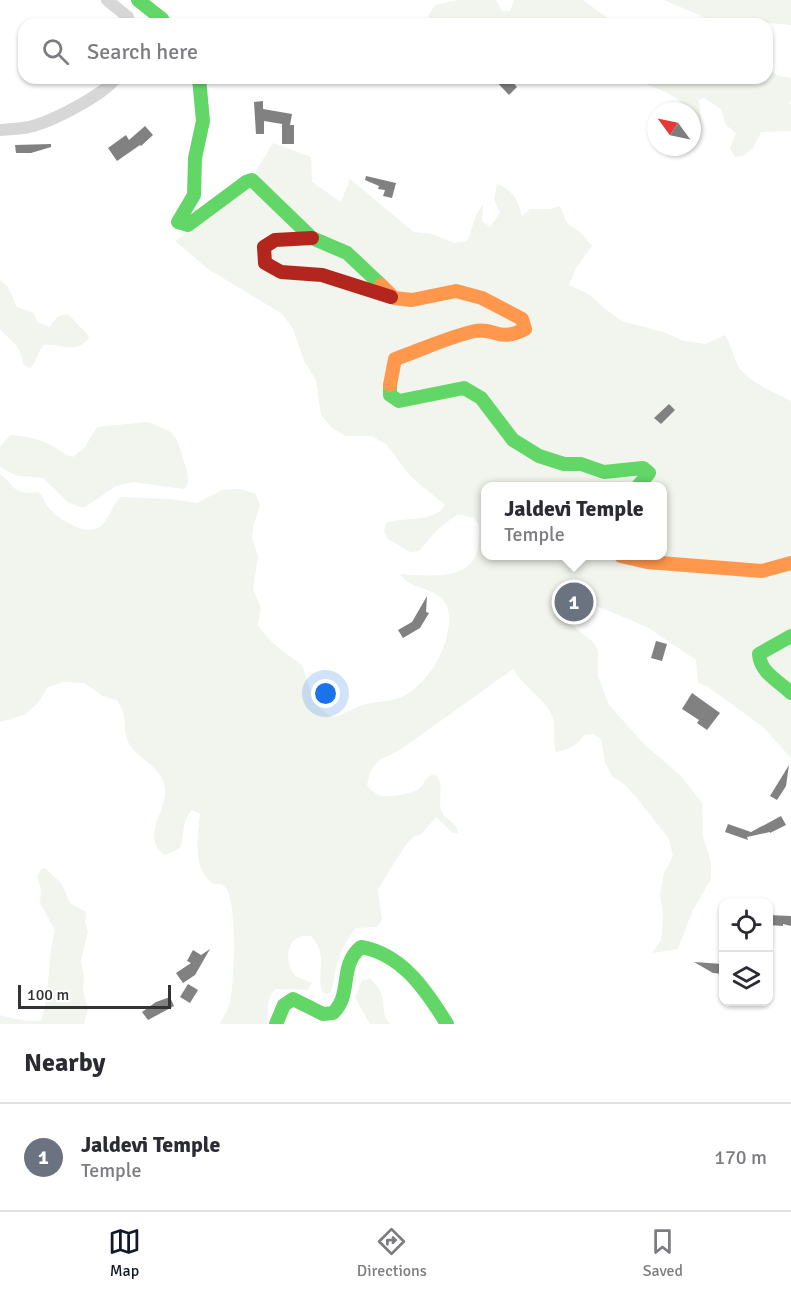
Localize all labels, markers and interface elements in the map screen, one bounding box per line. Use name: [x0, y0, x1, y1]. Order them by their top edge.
search box: [18, 18, 773, 84]
icon: search: [39, 35, 72, 68]
text: Search here: [87, 38, 198, 65]
north arrow: [647, 102, 701, 156]
popup: [481, 482, 667, 560]
text: Jaldevi Temple: [504, 495, 644, 522]
text: Temple: [504, 522, 565, 547]
pin: 1: [554, 580, 594, 624]
your location: [311, 679, 340, 708]
map controls: [719, 898, 773, 1006]
button: locate: [719, 898, 773, 952]
button: layers: [719, 952, 773, 1006]
scale bar: [18, 982, 171, 1010]
text: 100 m: [27, 985, 69, 1005]
text: Nearby: [24, 1047, 105, 1079]
text: Jaldevi Temple: [81, 1131, 220, 1158]
text: 1: [38, 1145, 49, 1170]
text: 170 m: [714, 1145, 767, 1170]
text: Temple: [81, 1158, 141, 1183]
tab: Map: [108, 1225, 141, 1281]
tab: Directions: [357, 1225, 427, 1281]
tab: Saved: [643, 1225, 683, 1281]

